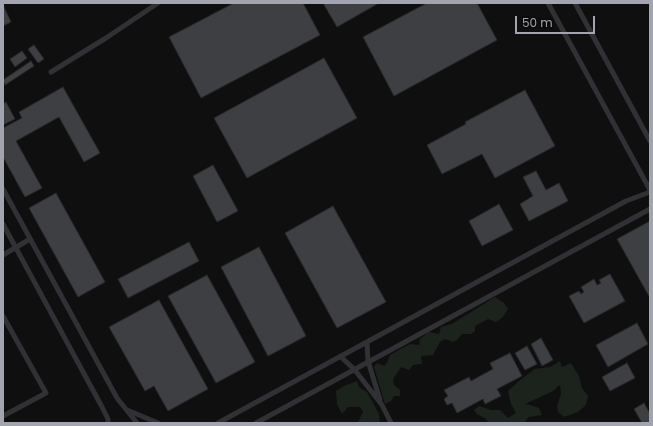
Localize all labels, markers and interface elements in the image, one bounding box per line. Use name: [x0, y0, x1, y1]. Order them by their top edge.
scale bar: [517, 8, 597, 34]
text: 50 m: [522, 14, 553, 31]

